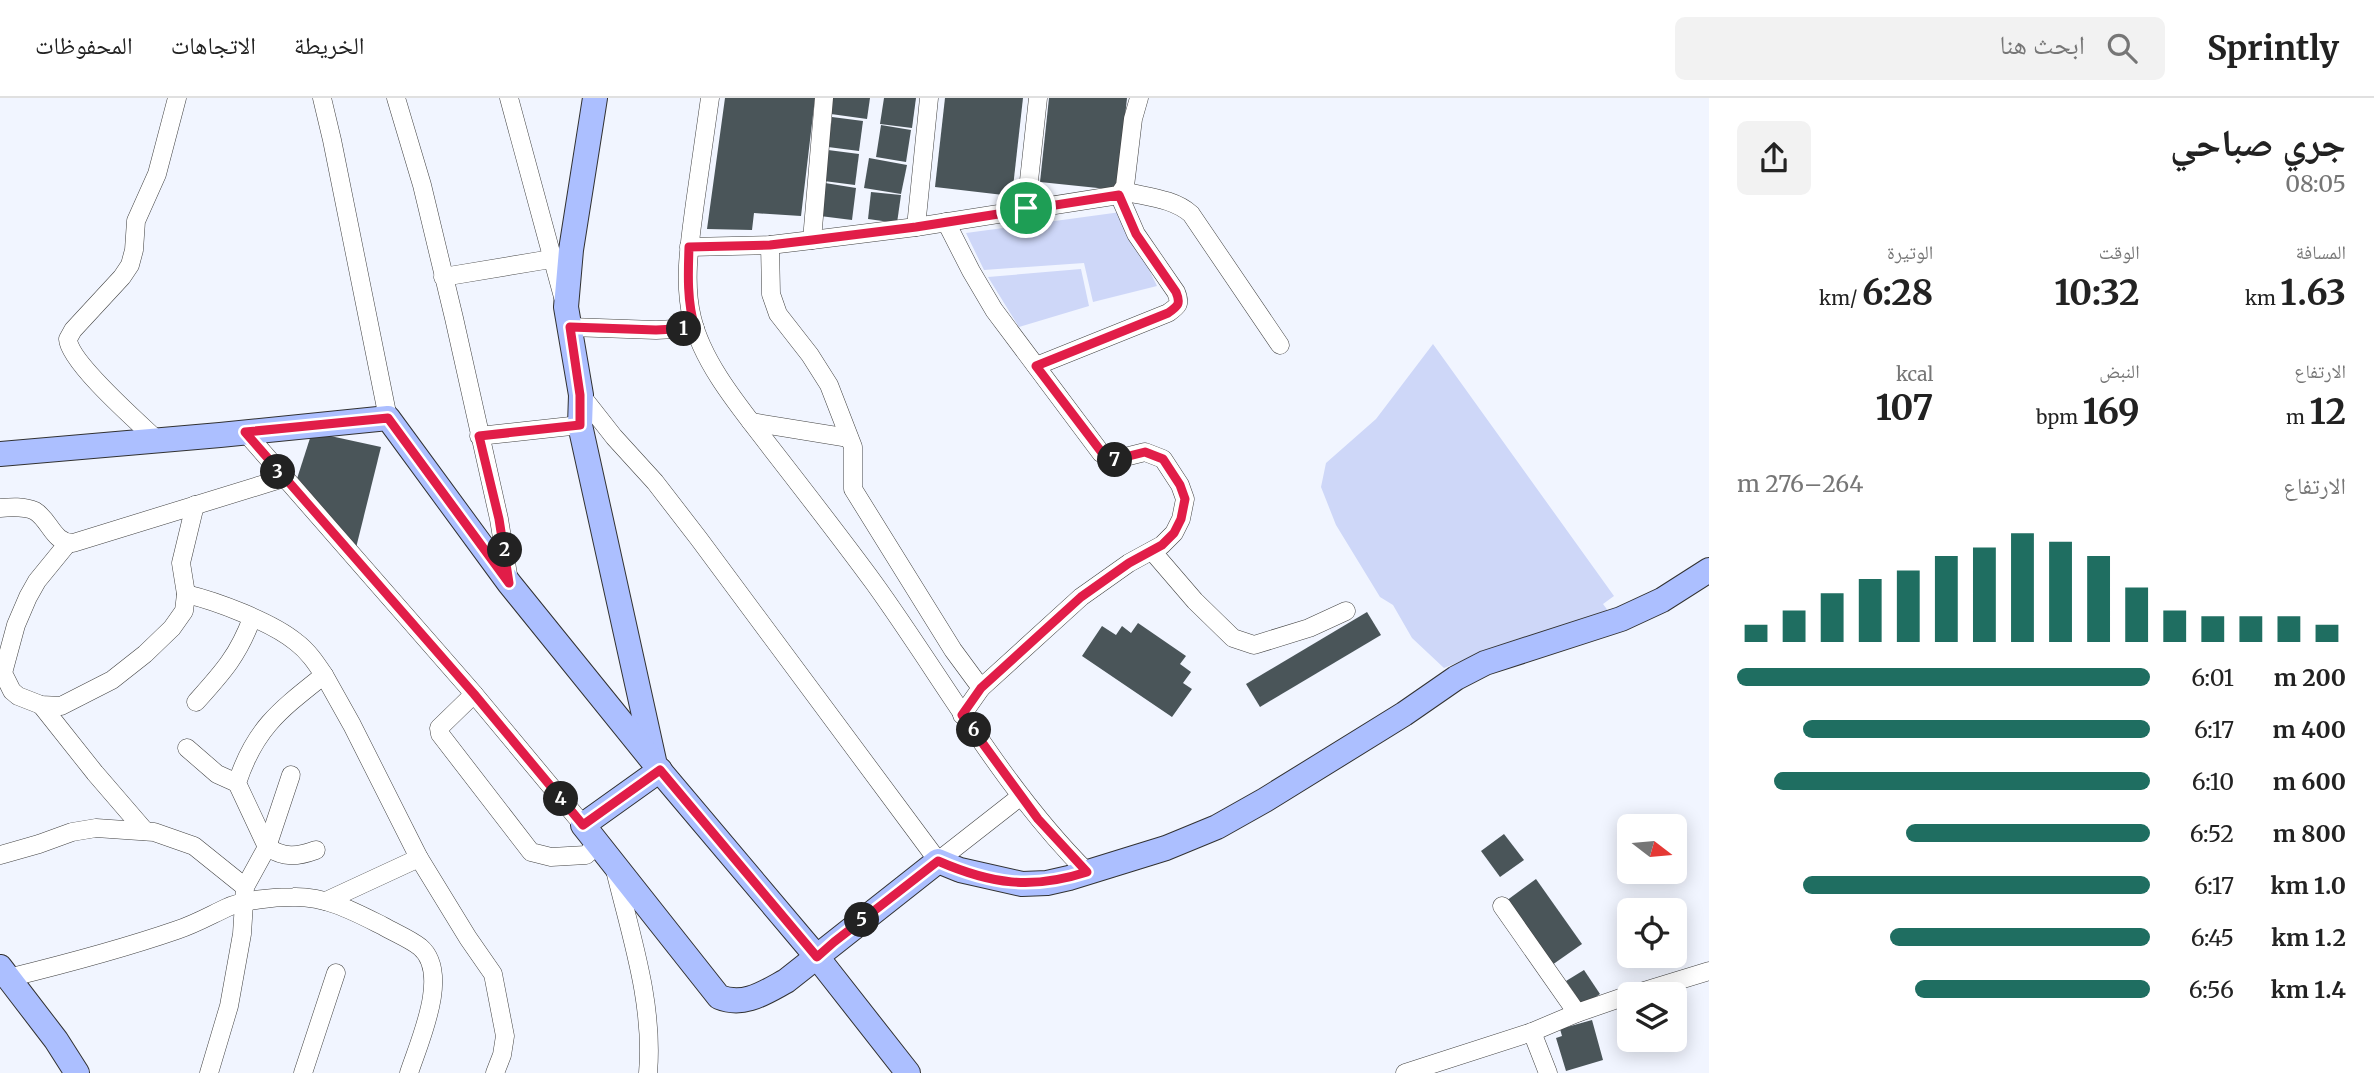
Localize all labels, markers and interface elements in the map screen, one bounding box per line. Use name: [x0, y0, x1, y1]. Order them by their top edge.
search box: [1675, 17, 2165, 80]
text: ابحث هنا: [1999, 28, 2085, 61]
text: Sprintly: [2207, 28, 2339, 69]
icon: search: [2103, 29, 2141, 67]
text: المحفوظات: [35, 30, 133, 61]
text: الاتجاهات: [171, 30, 256, 61]
text: الخريطة: [294, 30, 365, 61]
text: جري صباحي: [2170, 119, 2346, 166]
button: share: [1737, 121, 1811, 195]
text: 08:05: [2285, 169, 2346, 198]
pin: [996, 178, 1056, 238]
icon: arrive: [1007, 189, 1045, 227]
text: الوتيرة: [1887, 240, 1933, 264]
text: الوقت: [2099, 240, 2140, 264]
text: المسافة: [2296, 240, 2346, 264]
text: 6:28: [1862, 271, 1933, 315]
text: 10:32: [2054, 271, 2140, 315]
text: 1.63: [2280, 271, 2346, 315]
text: /km: [1819, 286, 1862, 310]
text: km: [2245, 286, 2280, 310]
pin: 1: [666, 312, 702, 346]
text: 1: [679, 316, 688, 340]
text: النبض: [2099, 359, 2140, 383]
text: الارتفاع: [2294, 359, 2346, 383]
text: kcal: [1896, 362, 1933, 386]
text: 107: [1875, 386, 1933, 430]
text: 169: [2083, 390, 2140, 434]
text: 12: [2309, 390, 2346, 434]
text: bpm: [2036, 405, 2083, 429]
text: m: [2286, 405, 2309, 429]
pin: 7: [1098, 442, 1132, 478]
text: 7: [1109, 447, 1120, 471]
pin: 3: [260, 454, 296, 490]
text: 3: [272, 459, 283, 483]
text: 264–276 m: [1737, 469, 1863, 498]
text: الارتفاع: [2283, 471, 2346, 500]
pin: 2: [488, 532, 522, 568]
text: 2: [499, 537, 510, 561]
text: 6:01: [2191, 663, 2234, 692]
text: 200 m: [2274, 663, 2346, 692]
pin: 6: [956, 712, 992, 748]
text: 6:17: [2194, 715, 2234, 744]
text: 400 m: [2273, 715, 2346, 744]
text: 6: [968, 717, 979, 741]
text: 6:10: [2192, 767, 2234, 796]
text: 600 m: [2273, 767, 2346, 796]
pin: 4: [544, 782, 578, 816]
text: 4: [554, 786, 567, 810]
north arrow: [1617, 814, 1687, 884]
map controls: [1617, 814, 1687, 1052]
text: 6:52: [2190, 819, 2234, 848]
text: 800 m: [2273, 819, 2346, 848]
text: 6:17: [2194, 871, 2234, 900]
text: 1.0 km: [2270, 871, 2346, 900]
button: locate: [1617, 898, 1687, 968]
pin: 5: [844, 902, 880, 938]
text: 5: [856, 907, 867, 931]
text: 6:45: [2191, 923, 2234, 952]
text: 1.2 km: [2271, 923, 2346, 952]
text: 6:56: [2189, 975, 2234, 1004]
text: 1.4 km: [2271, 975, 2346, 1004]
button: layers: [1617, 982, 1687, 1052]

